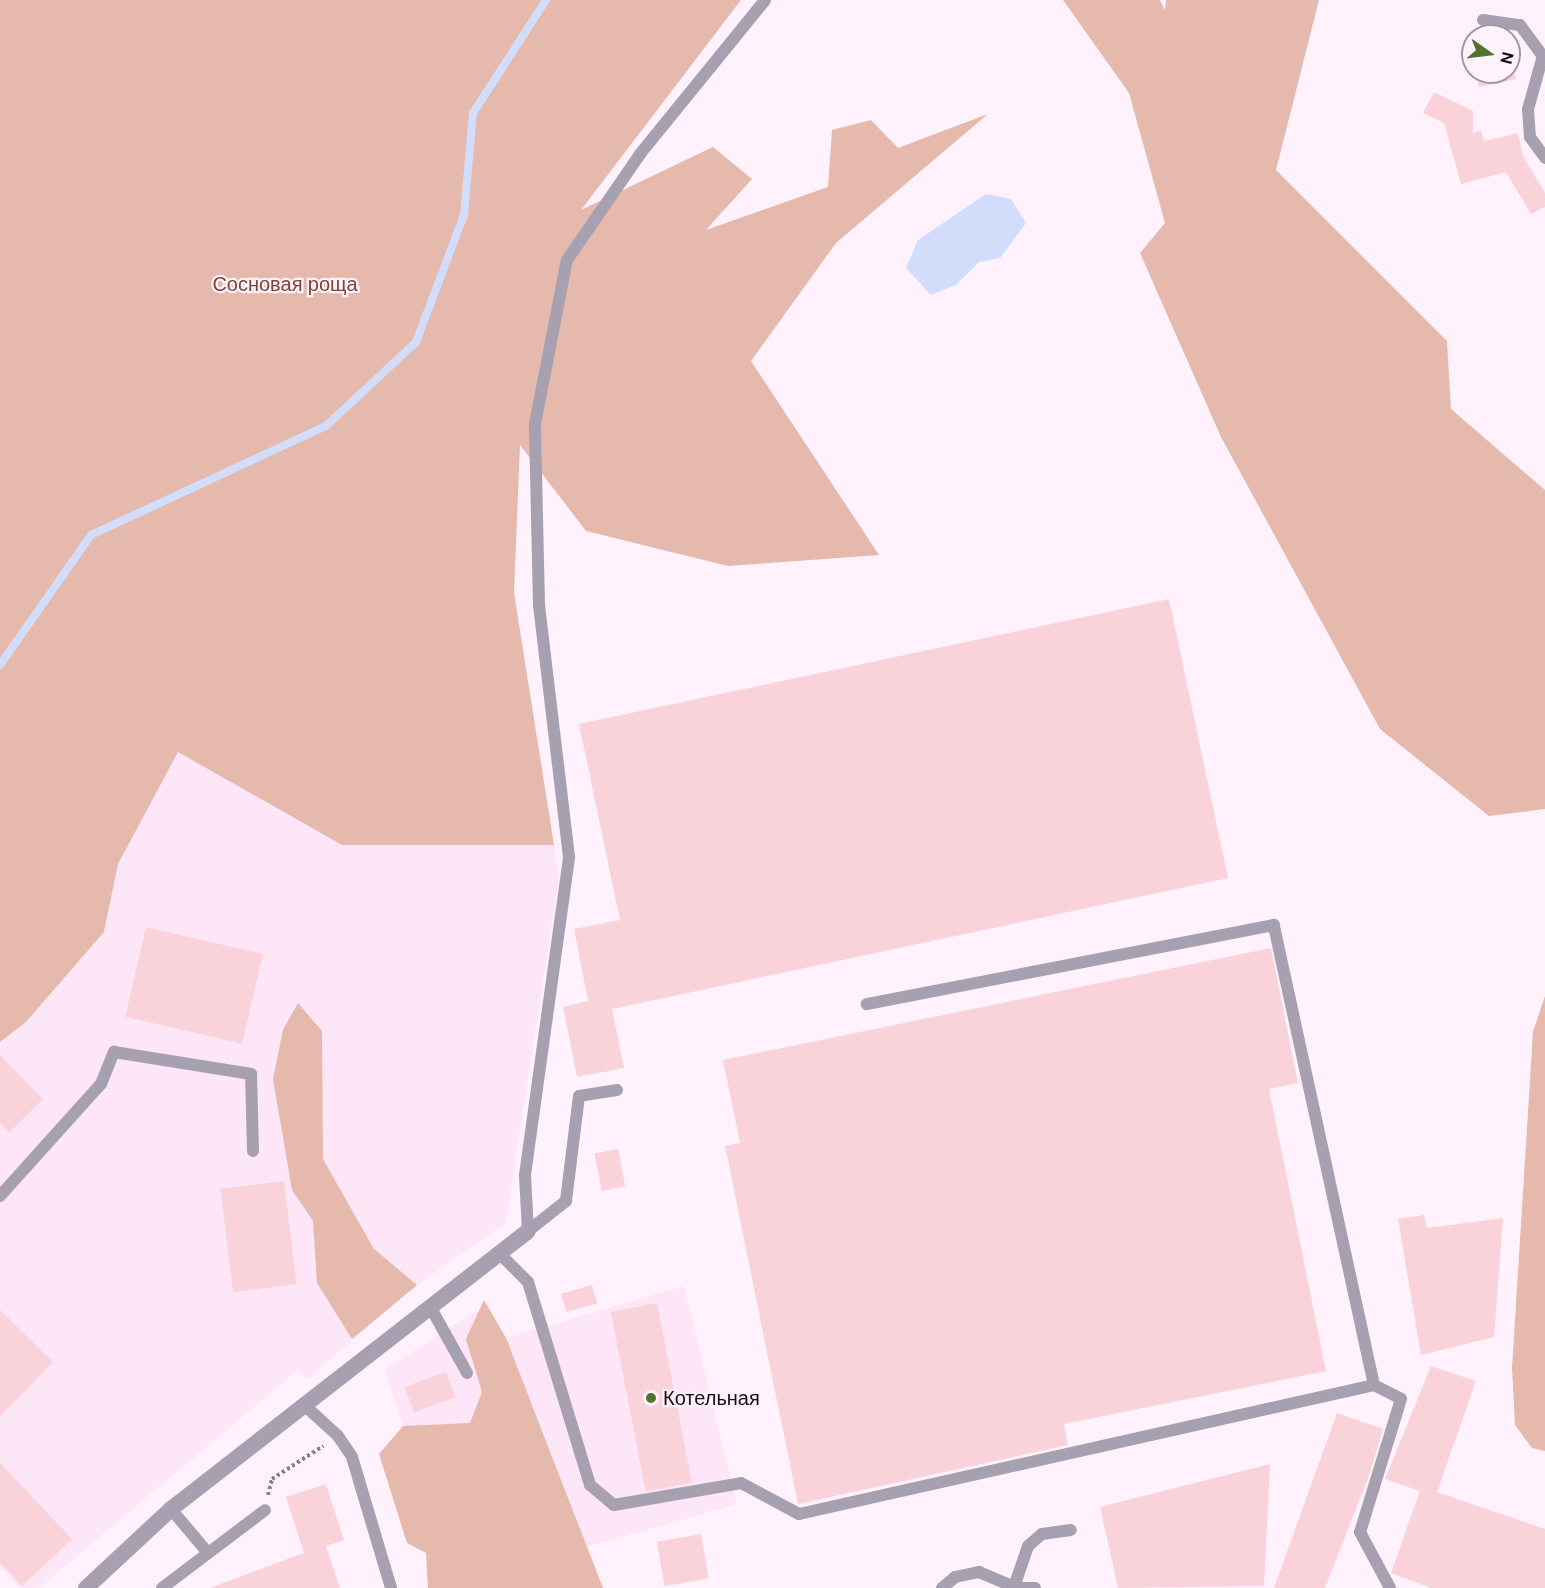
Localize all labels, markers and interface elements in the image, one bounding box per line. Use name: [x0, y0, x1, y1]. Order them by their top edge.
north arrow: [1461, 24, 1521, 84]
text: N: [1495, 50, 1519, 66]
park label: Сосновая роща: [212, 272, 358, 296]
place label: Котельная: [663, 1386, 760, 1410]
marker: Котельная: [644, 1391, 658, 1405]

